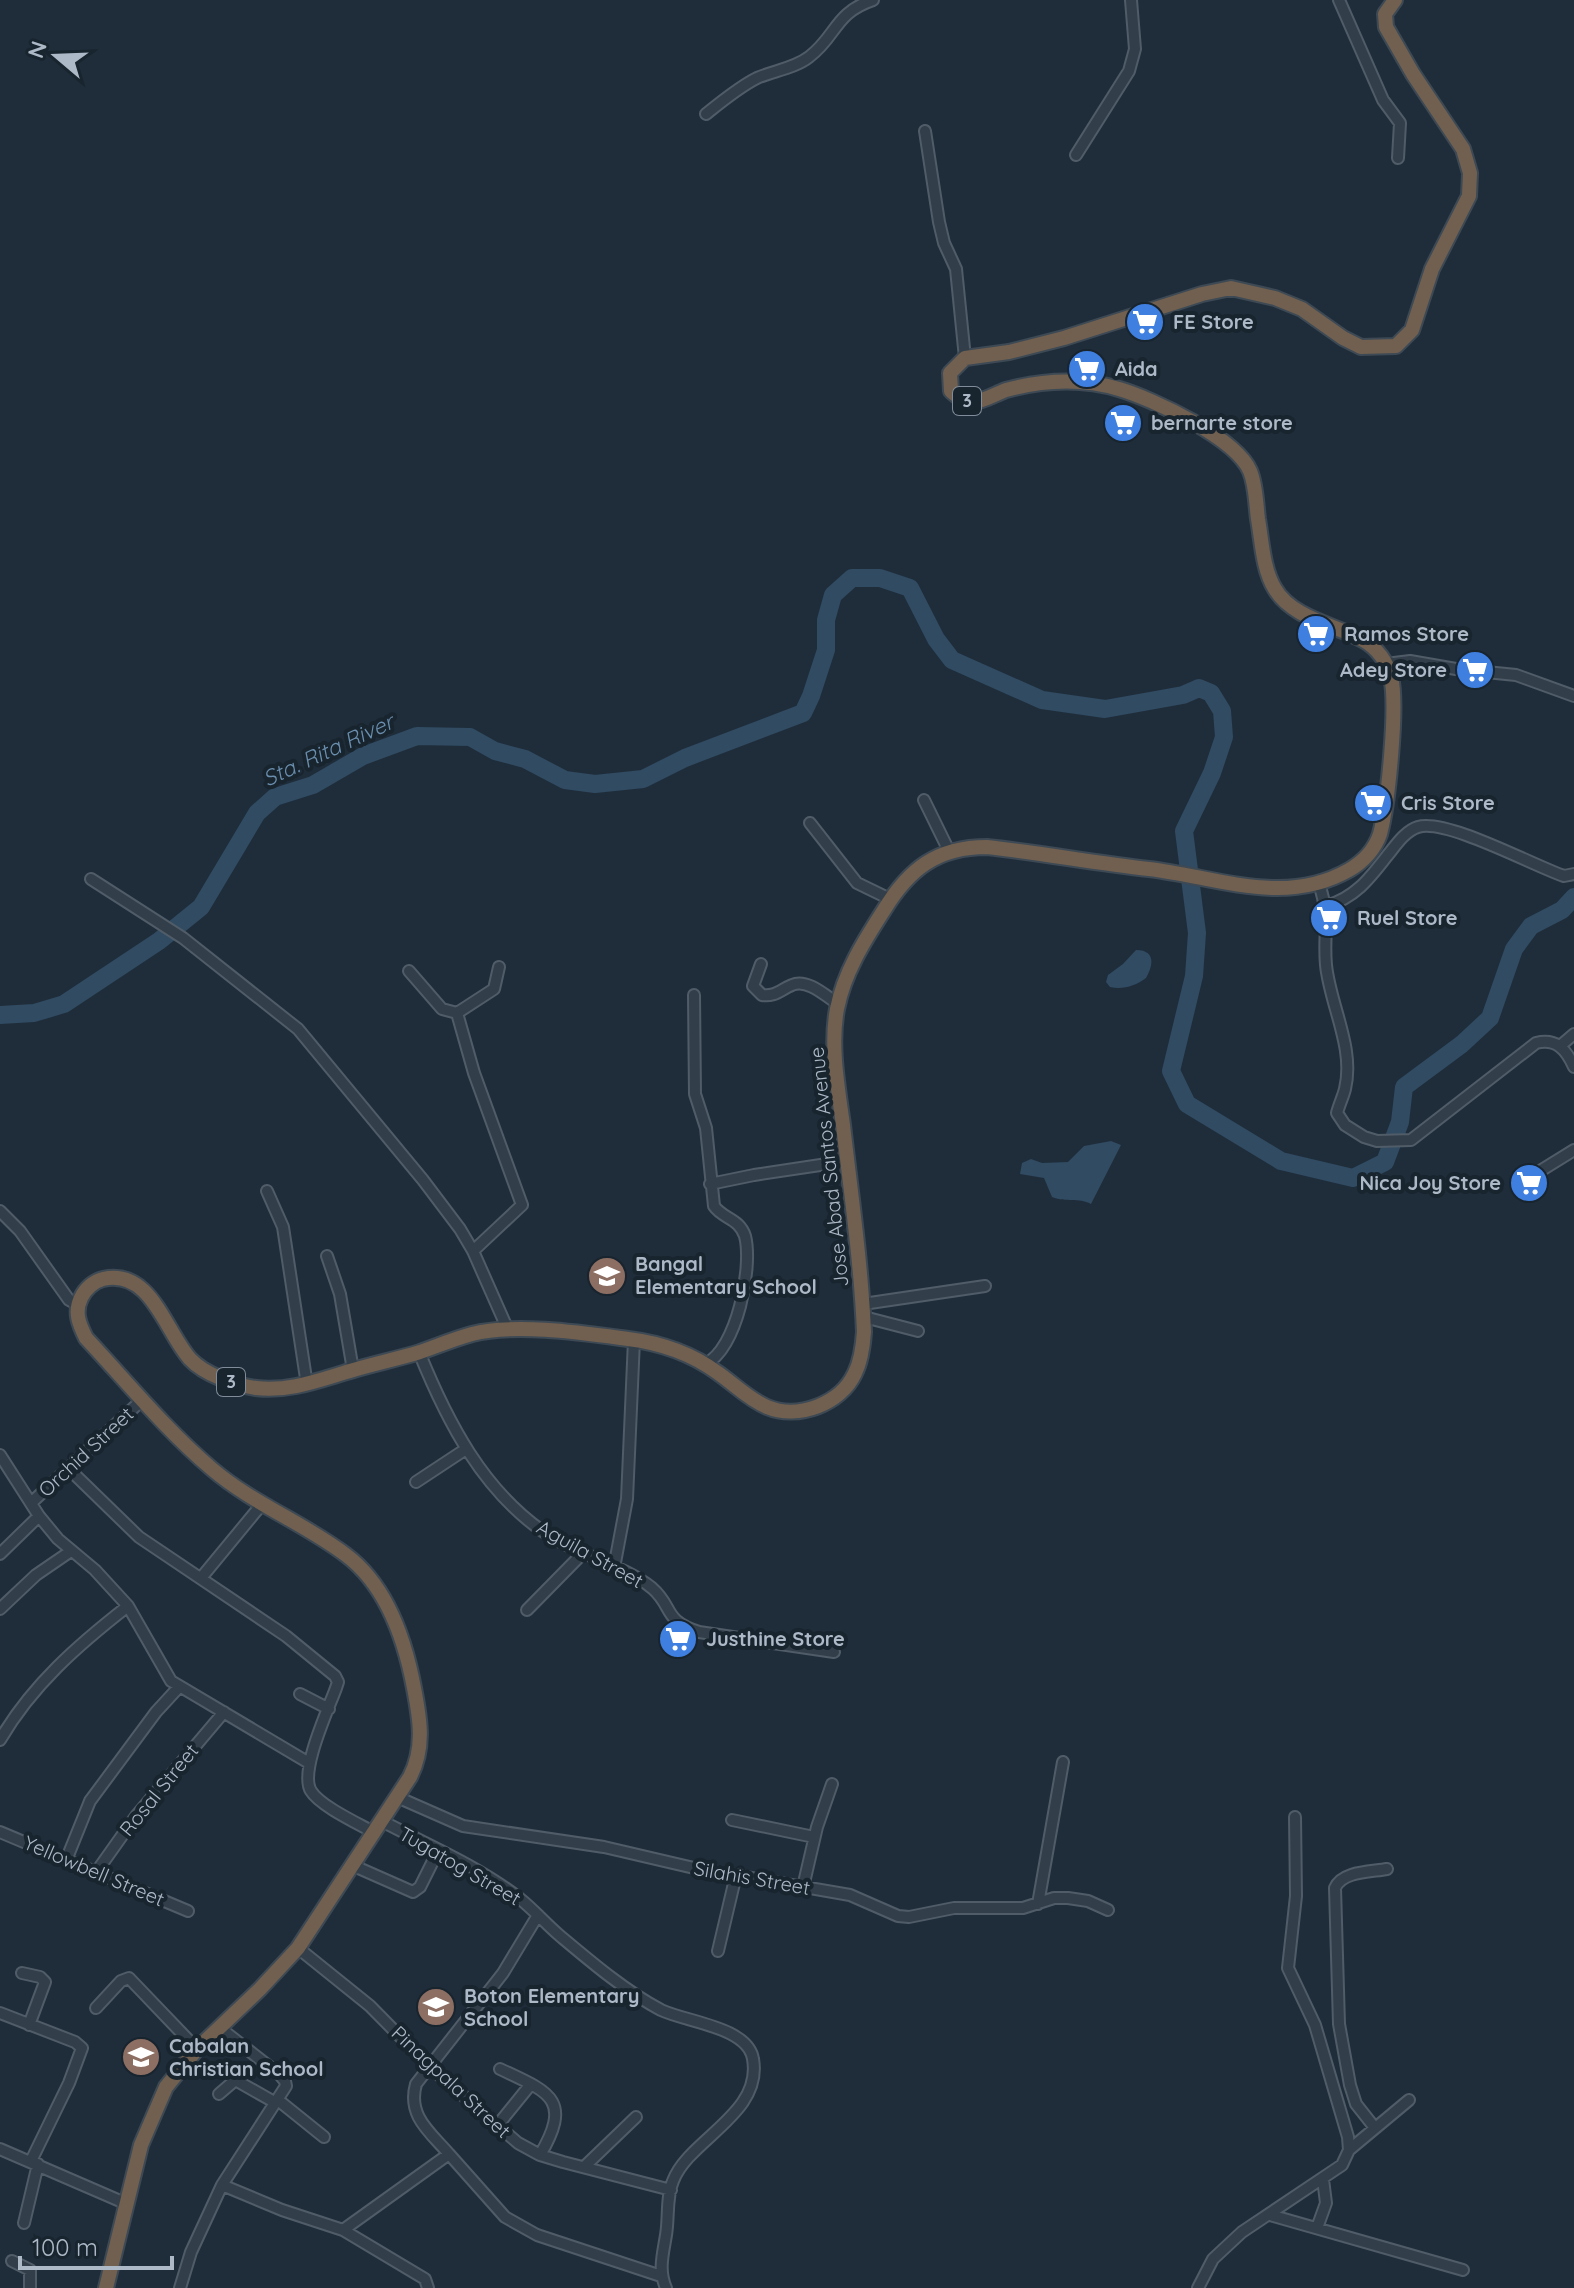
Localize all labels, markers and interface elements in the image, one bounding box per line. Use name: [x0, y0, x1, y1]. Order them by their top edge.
north arrow: [16, 16, 96, 96]
text: N: [21, 37, 53, 62]
supermarket icon: FE Store: [1124, 301, 1166, 343]
place label: FE Store: [1173, 309, 1254, 334]
supermarket icon: Aida: [1066, 348, 1108, 390]
place label: Aida: [1115, 356, 1158, 381]
road number: 3: [953, 387, 981, 415]
supermarket icon: bernarte store: [1102, 402, 1144, 444]
place label: bernarte store: [1151, 410, 1293, 435]
supermarket icon: Ramos Store: [1295, 613, 1337, 655]
place label: Ramos Store: [1344, 621, 1469, 646]
supermarket icon: Adey Store: [1454, 649, 1496, 691]
place label: Adey Store: [1340, 657, 1447, 682]
water label: Sta. Rita River: [258, 706, 400, 793]
supermarket icon: Cris Store: [1352, 782, 1394, 824]
place label: Cris Store: [1401, 790, 1495, 815]
supermarket icon: Ruel Store: [1308, 897, 1350, 939]
place label: Ruel Store: [1357, 905, 1458, 930]
street label: Jose Abad Santos Avenue: [803, 1046, 854, 1288]
supermarket icon: Nica Joy Store: [1508, 1162, 1550, 1204]
place label: Nica Joy Store: [1360, 1170, 1501, 1195]
place label: Bangal Elementary School: [635, 1251, 817, 1299]
school or university icon: Bangal Elementary School: [586, 1255, 628, 1297]
road number: 3: [217, 1368, 245, 1396]
street label: Orchid Street: [33, 1401, 139, 1502]
street label: Aguila Street: [533, 1514, 648, 1593]
supermarket icon: Justhine Store: [657, 1618, 699, 1660]
place label: Justhine Store: [706, 1626, 845, 1651]
street label: Rosal Street: [114, 1738, 204, 1841]
street label: Tugatog Street: [395, 1821, 526, 1911]
street label: Yellowbell Street: [20, 1830, 169, 1912]
street label: Silahis Street: [692, 1855, 812, 1900]
place label: Boton Elementary School: [464, 1983, 639, 2031]
school or university icon: Boton Elementary School: [415, 1986, 457, 2028]
street label: Pinagpala Street: [387, 2020, 516, 2143]
place label: Cabalan Christian School: [169, 2033, 324, 2081]
school or university icon: Cabalan Christian School: [120, 2036, 162, 2078]
scale bar: [20, 2220, 172, 2270]
text: 100 m: [32, 2232, 98, 2262]

